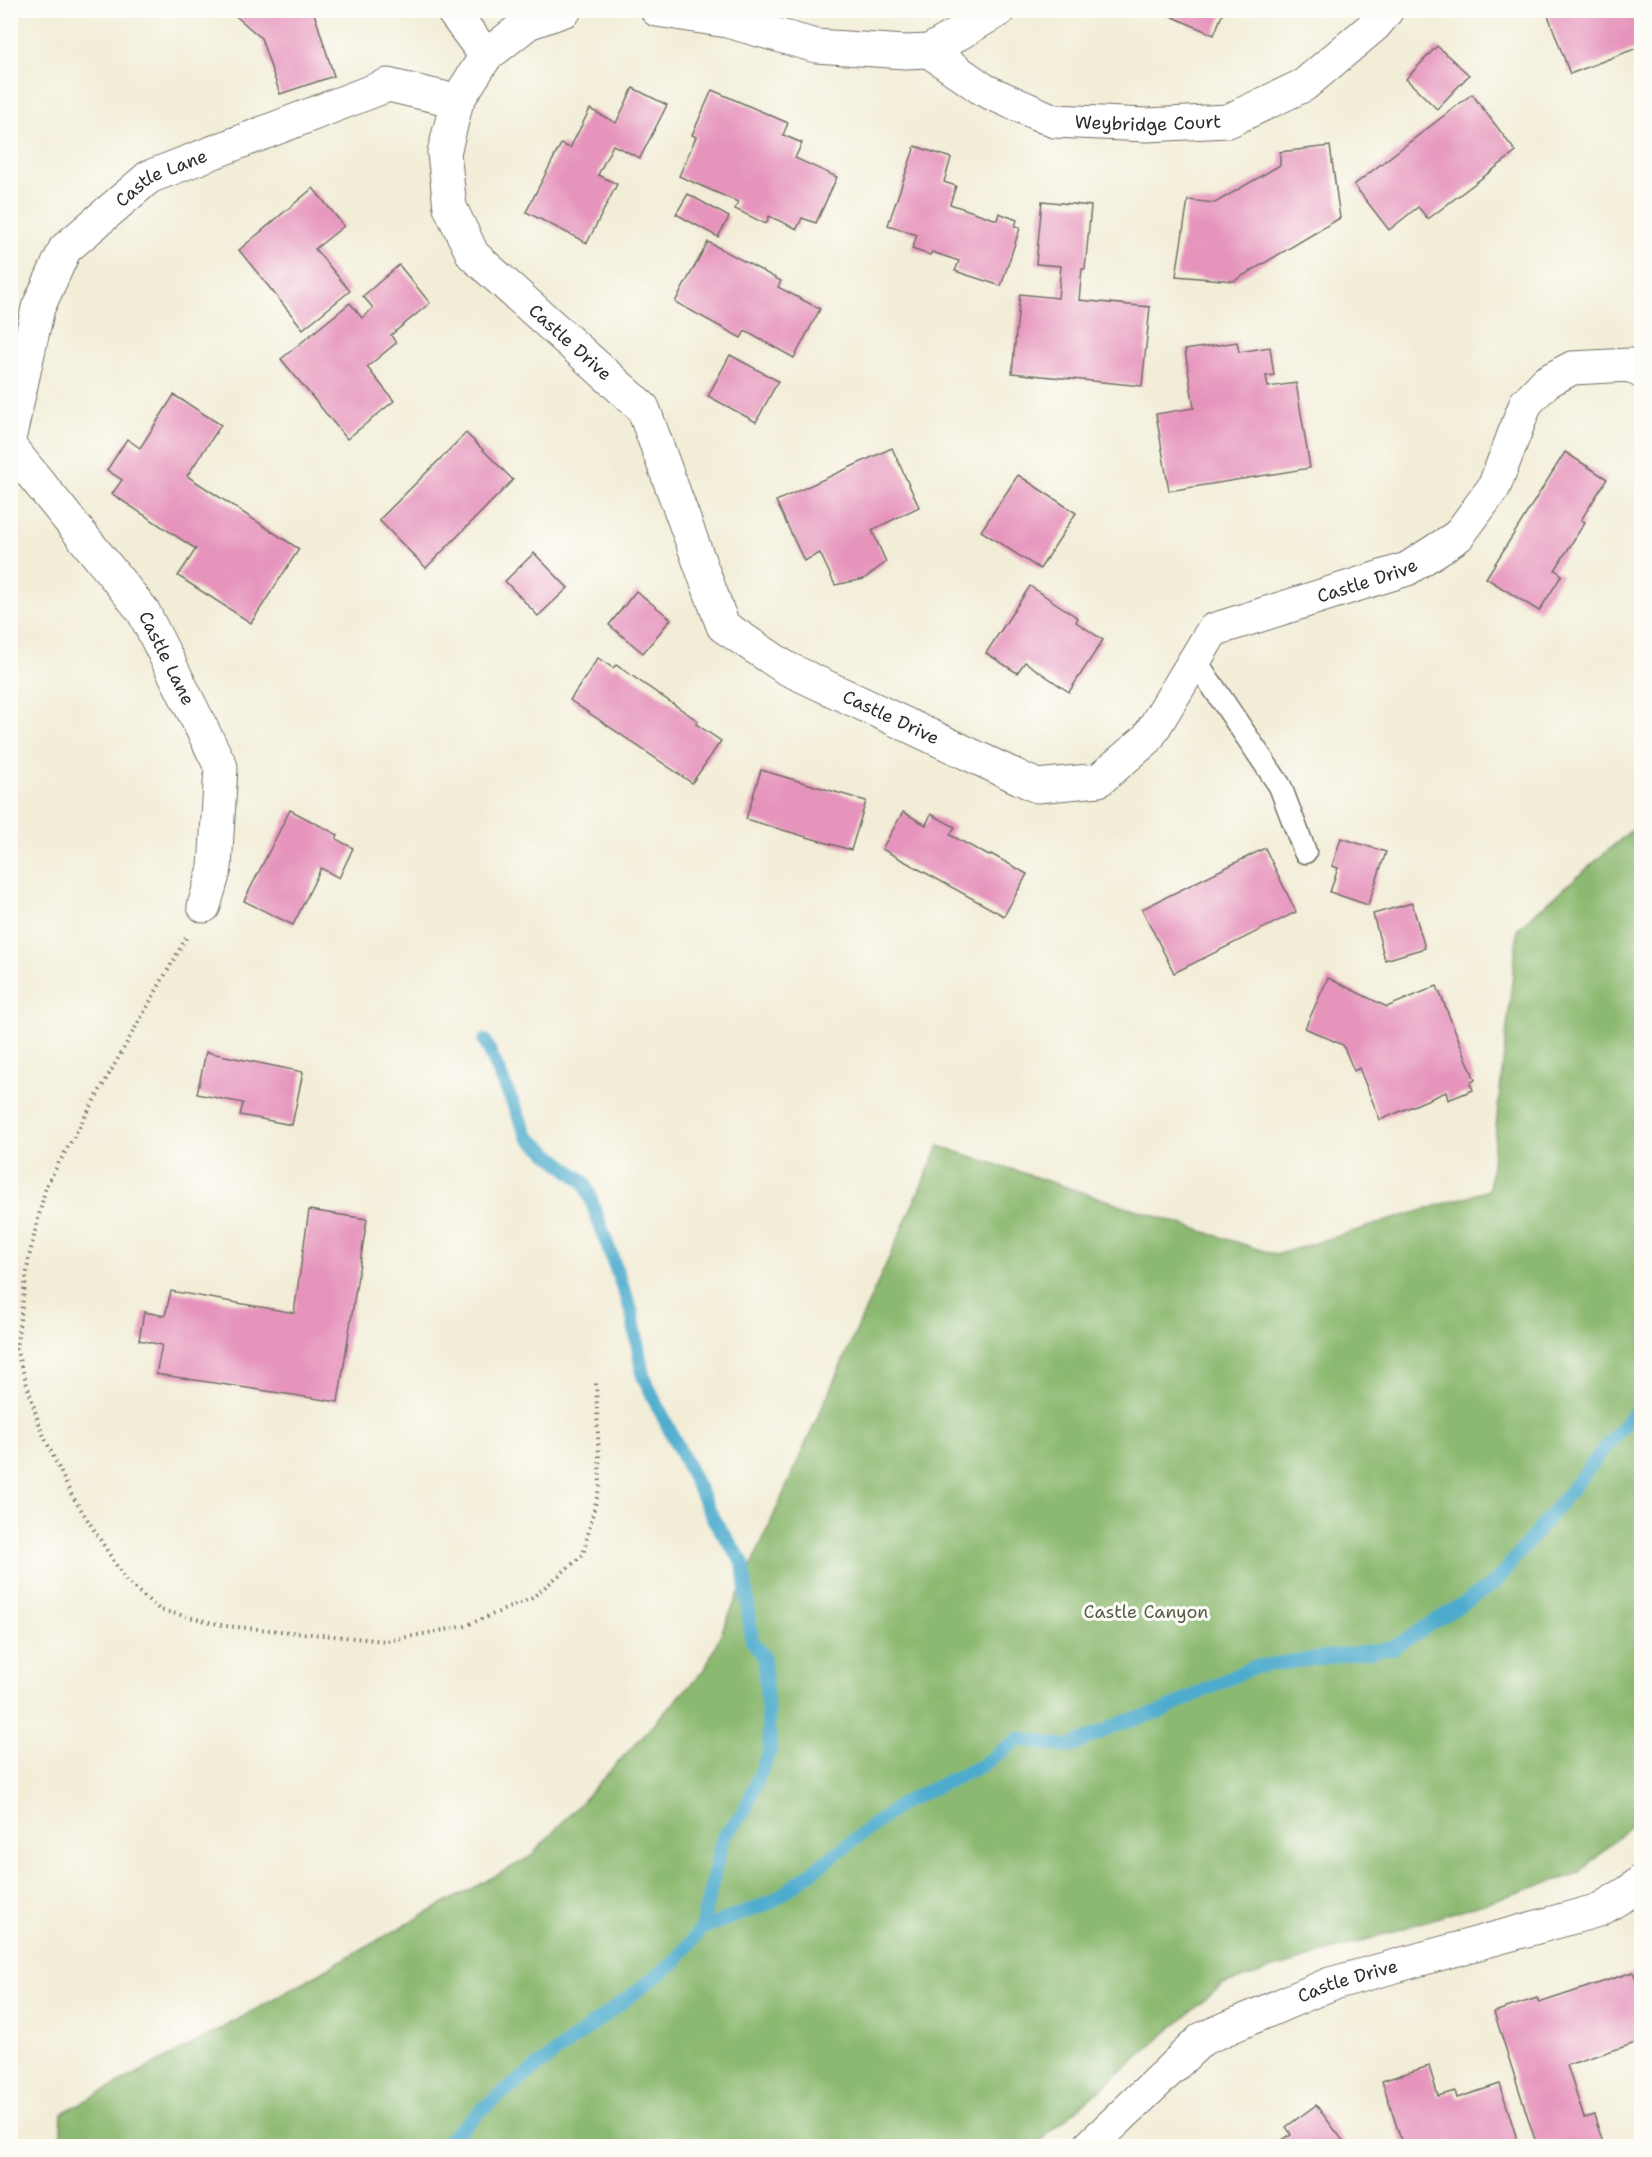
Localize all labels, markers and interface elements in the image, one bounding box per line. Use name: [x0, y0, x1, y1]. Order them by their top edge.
street label: Weybridge Court: [1074, 109, 1222, 137]
street label: Castle Lane: [110, 144, 211, 212]
street label: Castle Drive: [523, 299, 617, 386]
street label: Castle Drive: [1314, 553, 1422, 609]
street label: Castle Lane: [133, 607, 200, 709]
street label: Castle Drive: [839, 684, 943, 750]
park label: Castle Canyon: [1084, 1600, 1208, 1624]
street label: Castle Drive: [1294, 1954, 1401, 2009]

